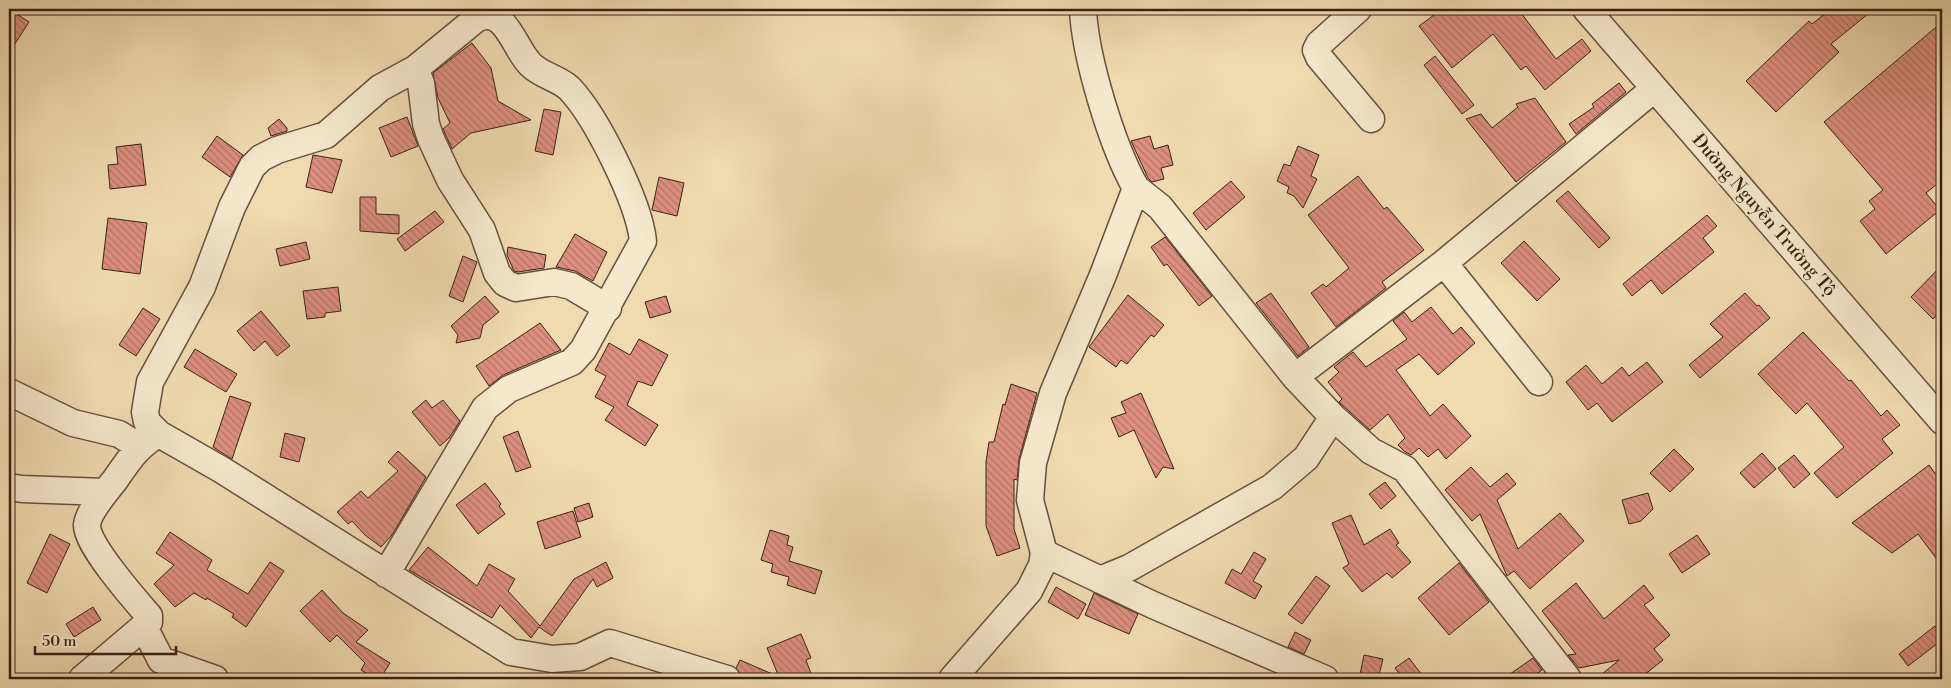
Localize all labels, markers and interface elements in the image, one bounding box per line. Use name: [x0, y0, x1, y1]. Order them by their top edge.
street label: Đường Nguyễn Trường Tộ: [1687, 129, 1841, 301]
scale bar: [35, 623, 176, 655]
text: 50 m: [42, 632, 76, 651]

